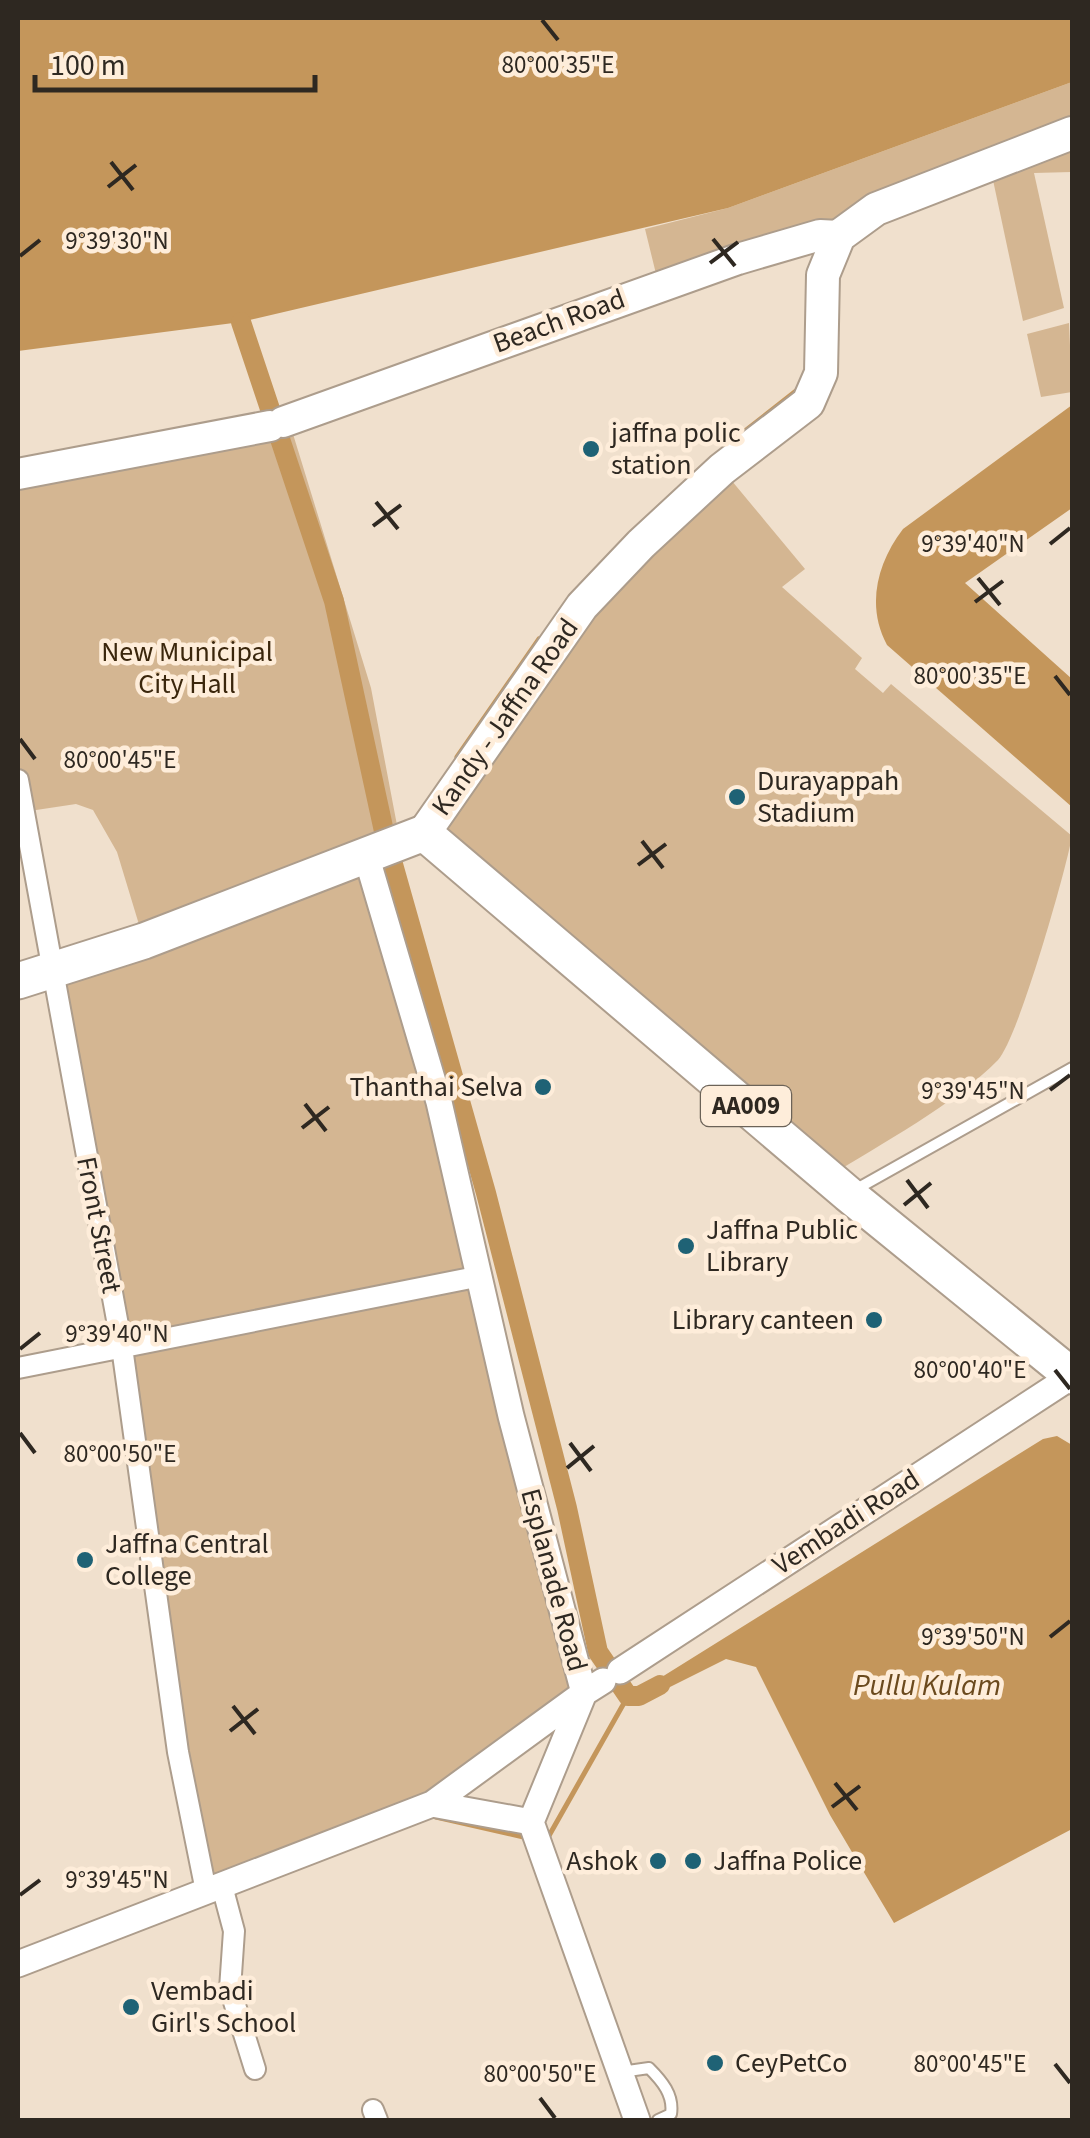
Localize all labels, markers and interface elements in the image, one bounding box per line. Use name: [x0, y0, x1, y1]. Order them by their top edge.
scale bar: [35, 30, 315, 92]
text: 100 m: [50, 44, 126, 87]
text: 80°00'35"E: [502, 47, 614, 83]
text: 9°39'30"N: [65, 223, 169, 259]
street label: Beach Road: [487, 279, 631, 363]
place label: jaffna polic station: [609, 413, 741, 485]
marker: jaffna polic station: [580, 438, 602, 460]
text: 9°39'40"N: [921, 526, 1025, 562]
street label: Kandy - Jaffna Road: [422, 610, 588, 824]
park label: New Municipal City Hall: [101, 632, 273, 704]
text: 80°00'35"E: [914, 658, 1026, 694]
text: 80°00'45"E: [64, 742, 176, 778]
place label: Durayappah Stadium: [757, 761, 899, 833]
marker: Durayappah Stadium: [726, 786, 748, 808]
place label: Thanthai Selva: [349, 1067, 523, 1107]
text: 9°39'45"N: [921, 1073, 1025, 1109]
marker: Thanthai Selva: [532, 1076, 554, 1098]
road number: AA009: [701, 1086, 791, 1126]
street label: Front Street: [66, 1153, 132, 1297]
place label: Jaffna Public Library: [706, 1210, 858, 1282]
marker: Jaffna Public Library: [675, 1235, 697, 1257]
place label: Library canteen: [672, 1300, 854, 1340]
marker: Library canteen: [863, 1309, 885, 1331]
text: 9°39'40"N: [65, 1316, 169, 1352]
text: 80°00'40"E: [914, 1352, 1026, 1388]
text: 80°00'50"E: [64, 1436, 176, 1472]
street label: Vembadi Road: [764, 1459, 928, 1585]
street label: Esplanade Road: [510, 1484, 598, 1676]
place label: Jaffna Central College: [105, 1524, 269, 1596]
marker: Jaffna Central College: [74, 1549, 96, 1571]
text: 9°39'50"N: [921, 1619, 1025, 1655]
water label: Pullu Kulam: [853, 1664, 1001, 1707]
place label: Ashok: [566, 1841, 638, 1881]
place label: Jaffna Police: [713, 1841, 862, 1881]
marker: Ashok: [647, 1850, 669, 1872]
marker: Jaffna Police: [682, 1850, 704, 1872]
text: 9°39'45"N: [65, 1862, 169, 1898]
place label: Vembadi Girl's School: [151, 1971, 296, 2043]
marker: Vembadi Girl's School: [120, 1996, 142, 2018]
place label: CeyPetCo: [735, 2043, 848, 2083]
text: 80°00'45"E: [914, 2046, 1026, 2082]
marker: CeyPetCo: [704, 2052, 726, 2074]
text: 80°00'50"E: [484, 2056, 596, 2092]

